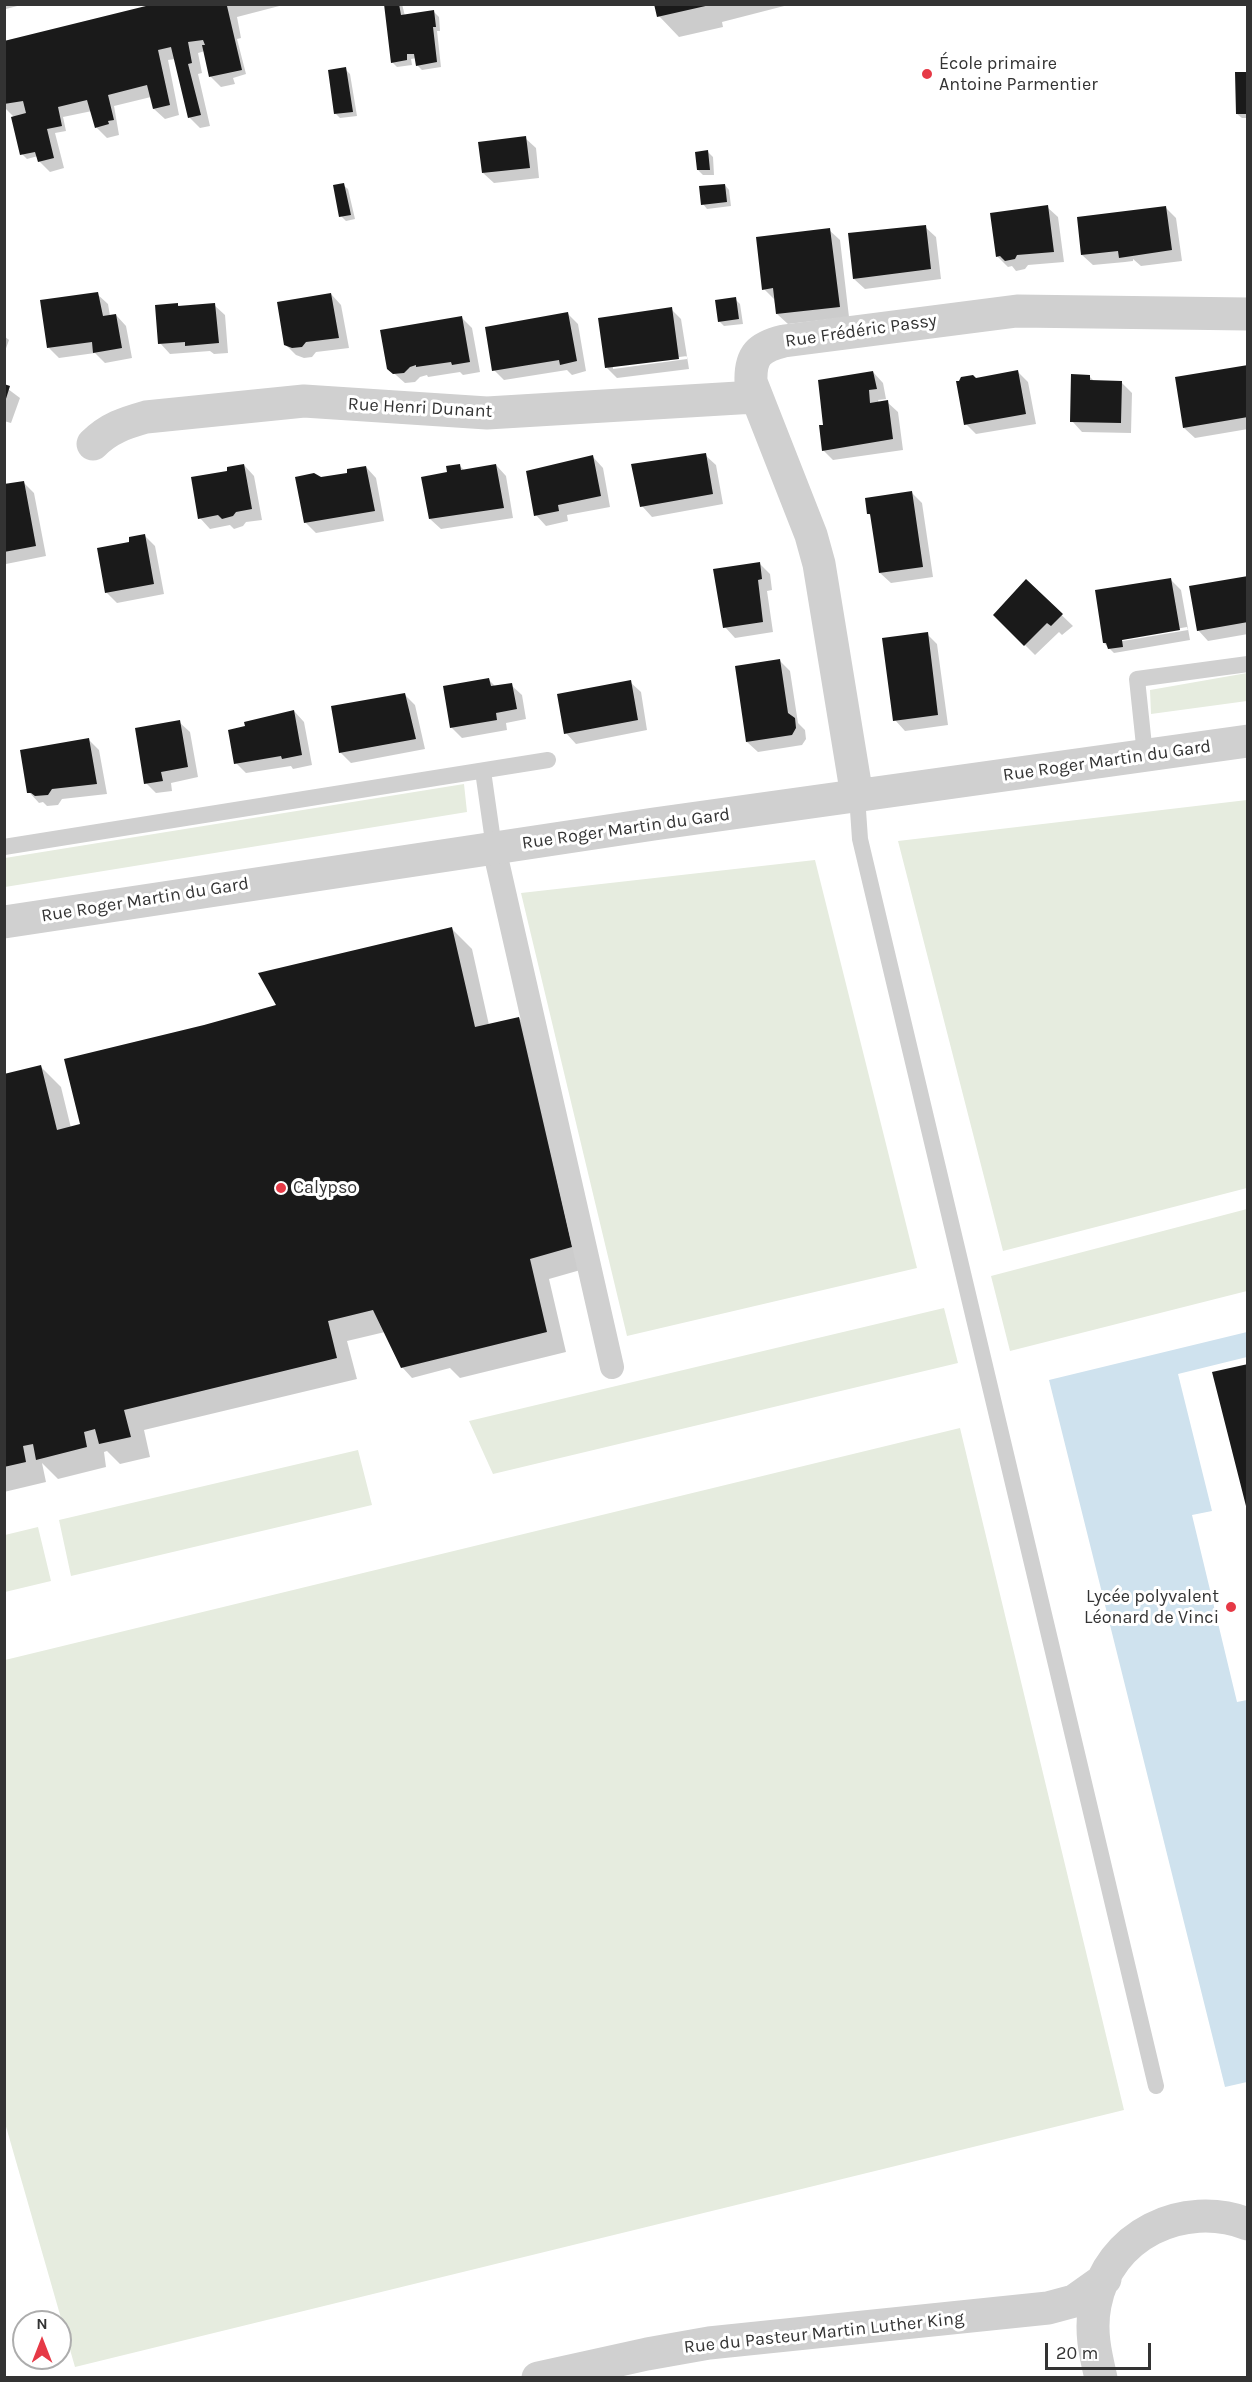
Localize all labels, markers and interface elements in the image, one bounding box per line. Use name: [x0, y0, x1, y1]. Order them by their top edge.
place label: École primaire Antoine Parmentier: [939, 53, 1098, 96]
marker: École primaire Antoine Parmentier: [920, 67, 934, 81]
street label: Rue Frédéric Passy: [784, 310, 938, 352]
street label: Rue Henri Dunant: [347, 393, 493, 423]
street label: Rue Roger Martin du Gard: [1002, 736, 1212, 786]
street label: Rue Roger Martin du Gard: [521, 804, 731, 854]
street label: Rue Roger Martin du Gard: [40, 873, 250, 927]
place label: Calypso: [293, 1177, 357, 1199]
marker: Calypso: [274, 1181, 288, 1195]
place label: Lycée polyvalent Léonard de Vinci: [1084, 1586, 1219, 1628]
marker: Lycée polyvalent Léonard de Vinci: [1224, 1600, 1238, 1614]
street label: Rue du Pasteur Martin Luther King: [683, 2308, 965, 2358]
north arrow: [12, 2310, 72, 2370]
text: N: [36, 2314, 48, 2333]
scale bar: [1048, 2331, 1154, 2369]
text: 20 m: [1056, 2342, 1098, 2364]

